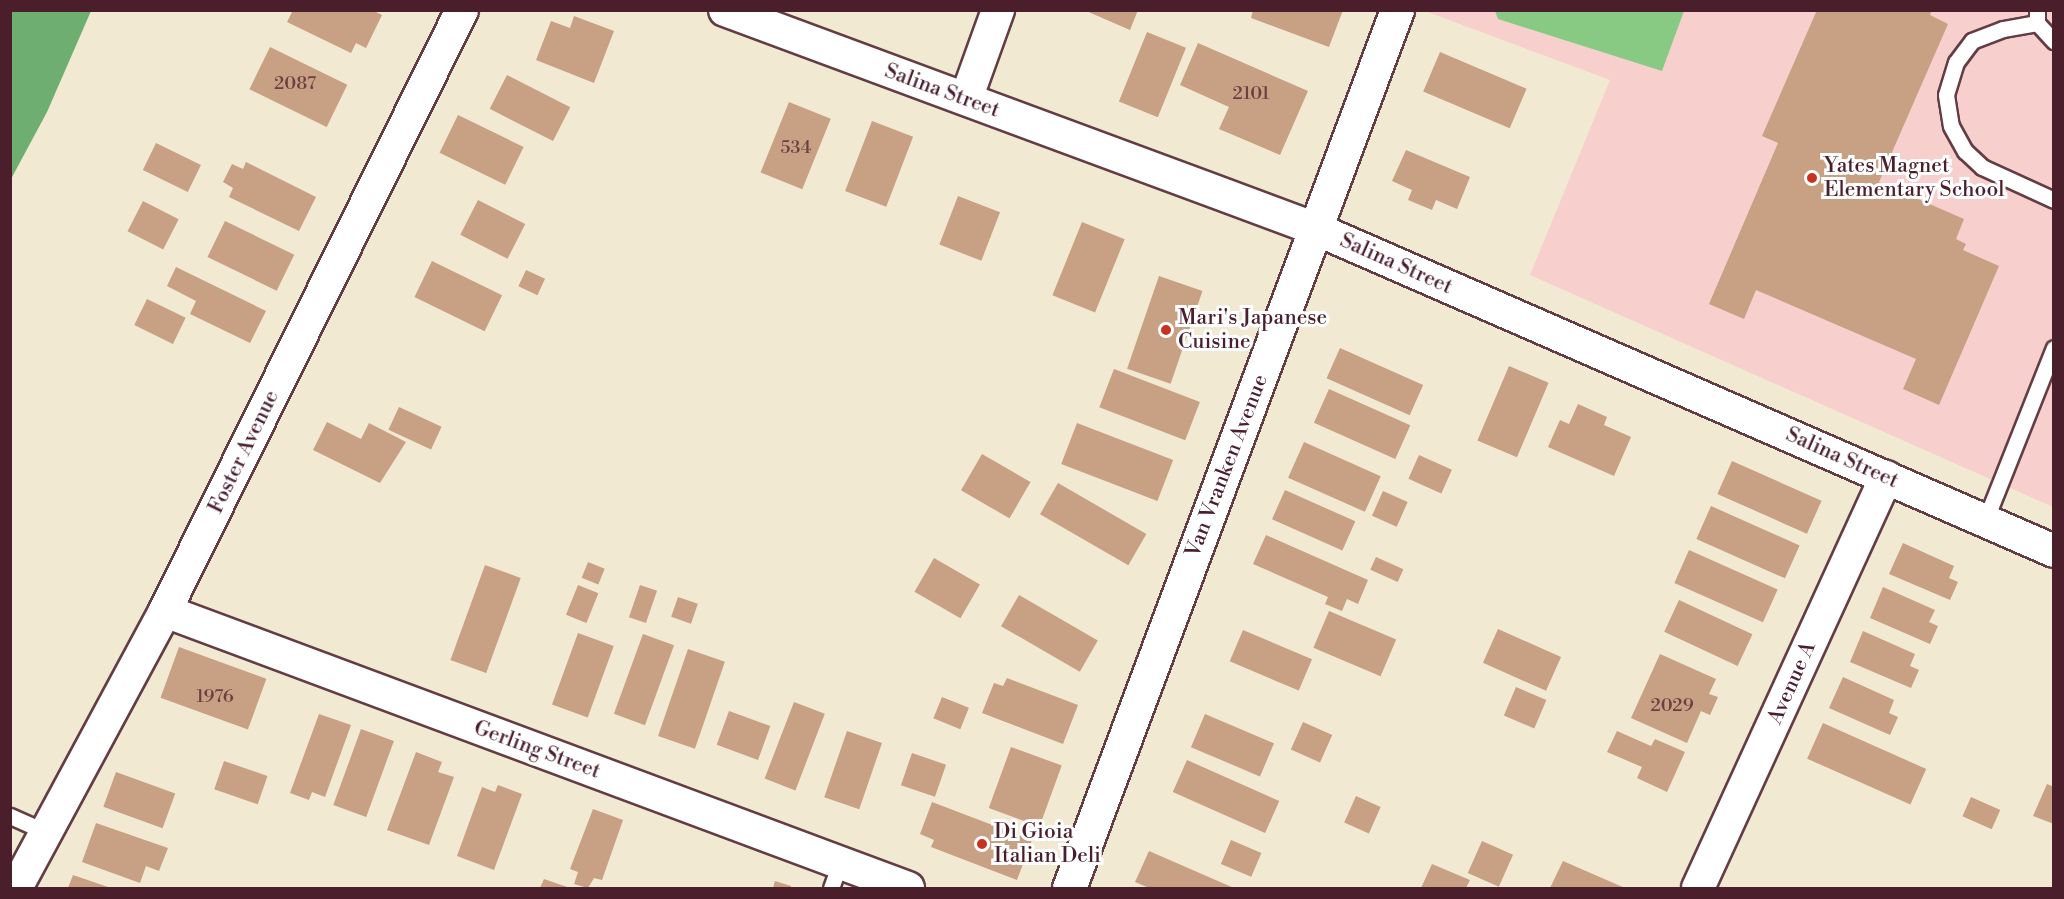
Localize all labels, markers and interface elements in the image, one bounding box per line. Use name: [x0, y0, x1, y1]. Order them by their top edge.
street label: Salina Street: [881, 59, 1003, 123]
house number: 2087: [274, 73, 316, 95]
house number: 2101: [1233, 83, 1269, 105]
house number: 534: [781, 137, 811, 159]
place label: Yates Magnet Elementary School: [1824, 153, 2004, 203]
marker: Yates Magnet Elementary School: [1805, 171, 1819, 185]
street label: Salina Street: [1336, 228, 1456, 300]
place label: Mari's Japanese Cuisine: [1178, 305, 1327, 355]
marker: Mari's Japanese Cuisine: [1159, 323, 1173, 337]
street label: Van Vranken Avenue: [1180, 371, 1274, 561]
street label: Foster Avenue: [203, 386, 285, 518]
street label: Salina Street: [1782, 422, 1902, 494]
street label: Avenue A: [1763, 638, 1821, 728]
house number: 1976: [196, 686, 234, 708]
house number: 2029: [1650, 695, 1694, 717]
street label: Gerling Street: [470, 715, 604, 785]
place label: Di Gioia Italian Deli: [994, 819, 1101, 869]
marker: Di Gioia Italian Deli: [975, 837, 989, 851]

